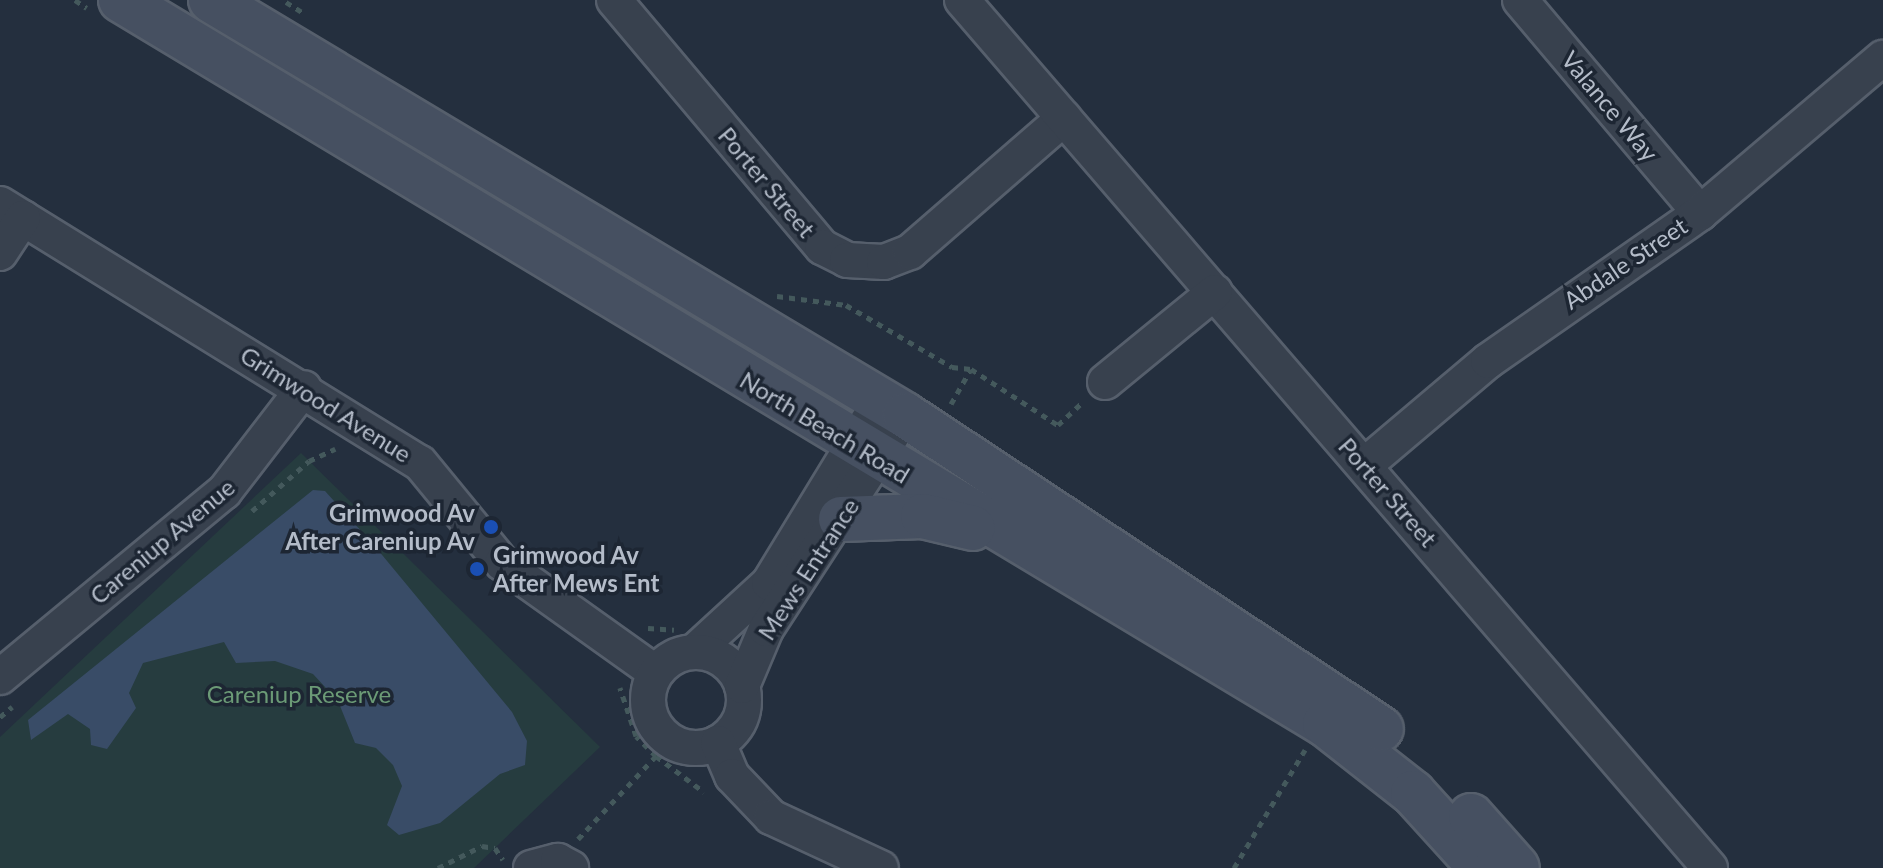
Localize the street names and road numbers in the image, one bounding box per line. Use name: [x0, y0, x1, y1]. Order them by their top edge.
street label: Valance Way: [1556, 45, 1664, 167]
street label: Porter Street: [712, 121, 822, 243]
street label: Abdale Street: [1558, 211, 1692, 315]
street label: Grimwood Avenue: [235, 340, 417, 468]
street label: North Beach Road: [735, 365, 915, 489]
street label: Porter Street: [1333, 431, 1443, 553]
street label: Careniup Avenue: [84, 472, 240, 610]
street label: Mews Entrance: [752, 493, 864, 645]

